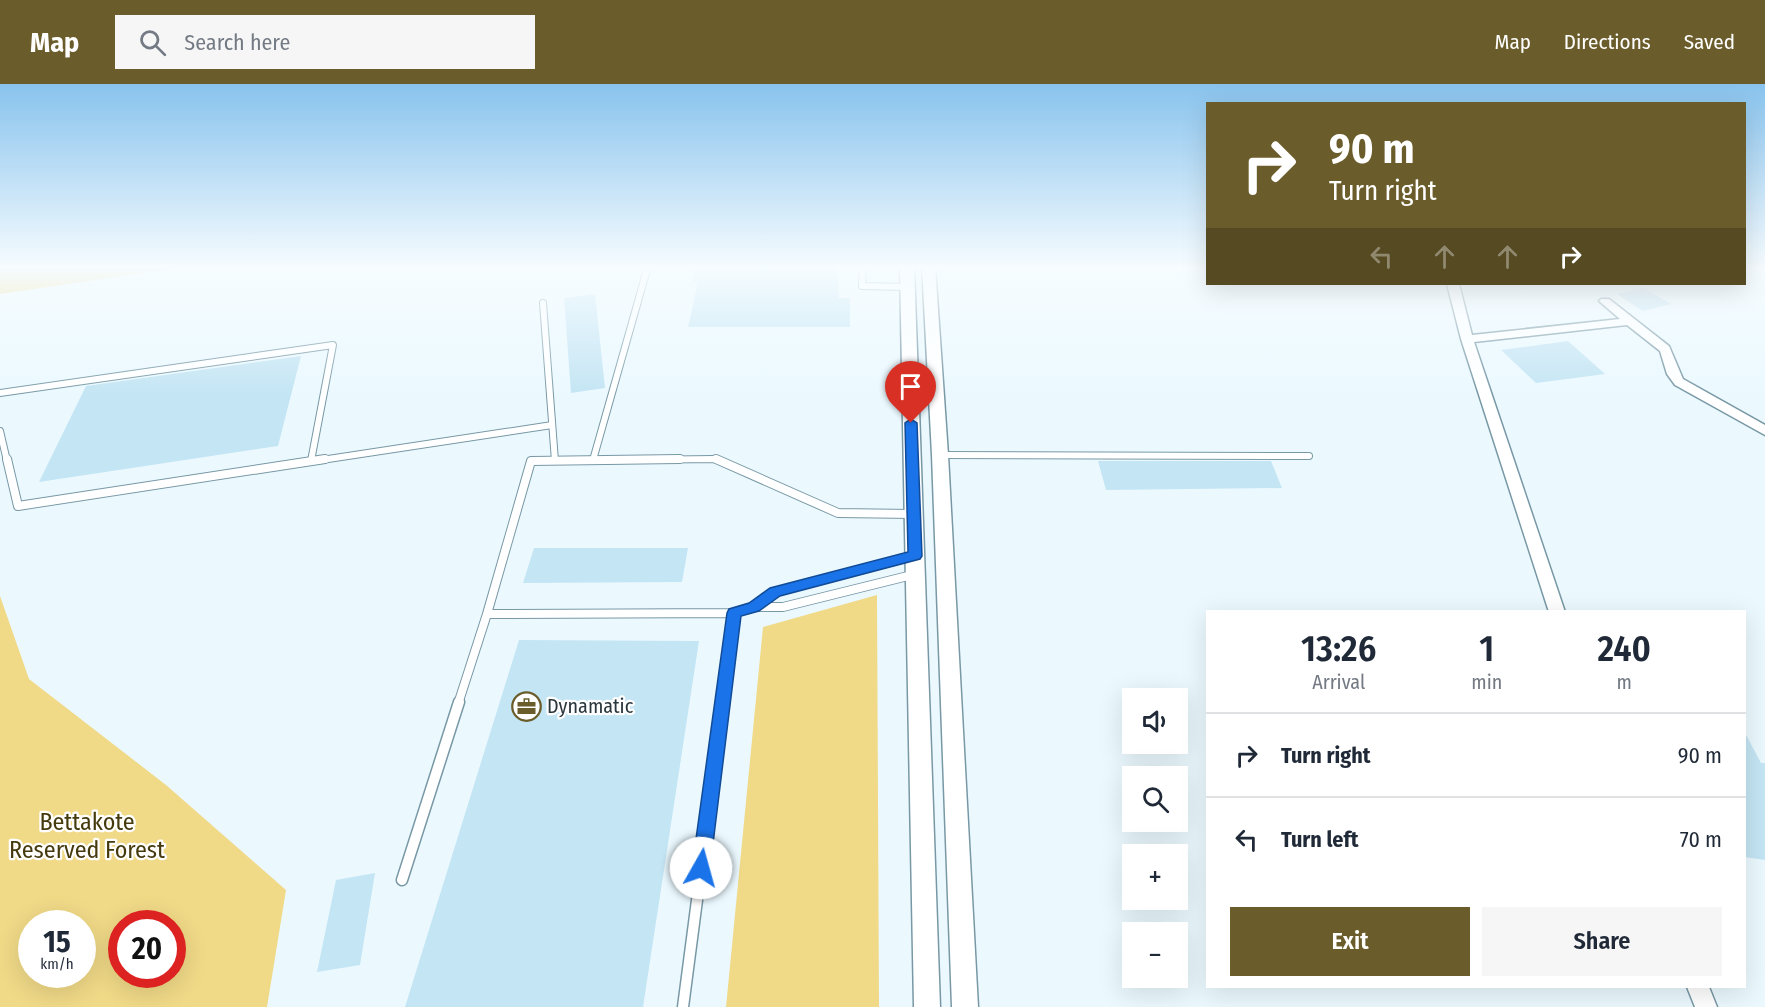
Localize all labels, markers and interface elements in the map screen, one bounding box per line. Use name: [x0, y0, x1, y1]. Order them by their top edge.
search box: [115, 15, 535, 69]
text: Map: [30, 26, 79, 59]
icon: search: [136, 26, 169, 59]
text: Search here: [184, 29, 290, 56]
text: Map: [1494, 29, 1531, 55]
text: Directions: [1564, 29, 1651, 55]
text: Saved: [1684, 29, 1735, 55]
text: 90 m: [1329, 124, 1414, 174]
icon: right: [1230, 126, 1308, 204]
text: Turn right: [1329, 175, 1437, 207]
icon: left: [1365, 240, 1398, 273]
icon: ahead: [1428, 240, 1461, 273]
icon: ahead: [1491, 240, 1524, 273]
icon: right: [1554, 240, 1587, 273]
pin: [885, 361, 936, 423]
icon: arrive: [894, 370, 927, 403]
text: 13:26: [1301, 627, 1376, 671]
text: 1: [1479, 627, 1494, 671]
text: 240: [1597, 627, 1651, 671]
text: Arrival: [1312, 670, 1365, 694]
text: min: [1471, 670, 1502, 694]
text: m: [1616, 670, 1632, 694]
map controls: [1122, 688, 1188, 988]
button: sound: [1122, 688, 1188, 754]
office icon: Dynamatic: [510, 690, 542, 722]
place label: Dynamatic: [547, 694, 634, 718]
icon: right: [1230, 739, 1263, 772]
text: Turn right: [1281, 742, 1370, 769]
text: 90 m: [1678, 742, 1722, 769]
button: search: [1122, 766, 1188, 832]
park label: Bettakote Reserved Forest: [9, 808, 165, 864]
icon: left: [1230, 823, 1263, 856]
text: Turn left: [1281, 826, 1359, 853]
text: 70 m: [1680, 826, 1722, 853]
position arrow: [669, 836, 733, 900]
button: +: [1122, 844, 1188, 910]
button: Exit: [1230, 907, 1470, 976]
button: Share: [1482, 907, 1722, 976]
speed limit sign: 20: [108, 910, 186, 988]
button: −: [1122, 922, 1188, 988]
text: 15: [43, 924, 71, 960]
text: km/h: [40, 955, 74, 973]

